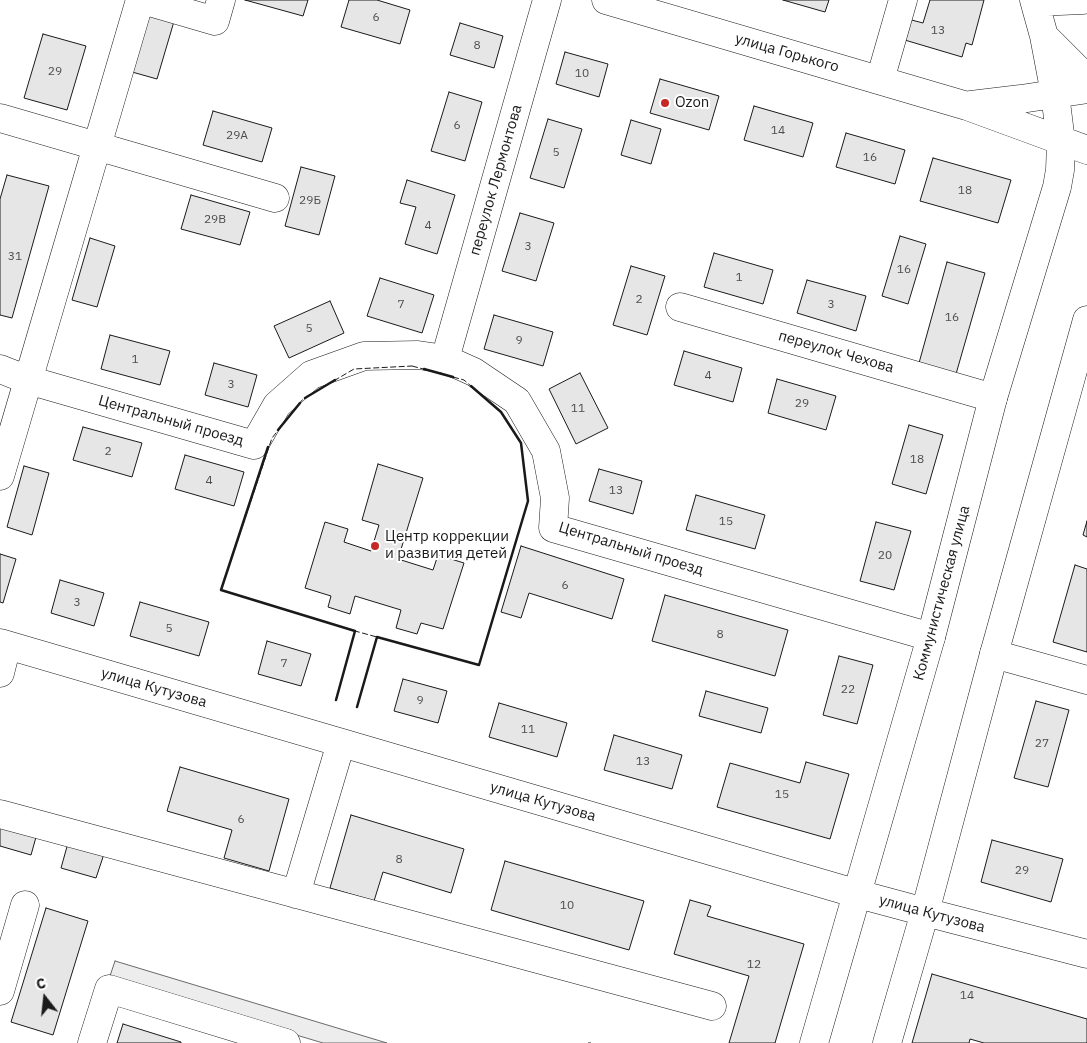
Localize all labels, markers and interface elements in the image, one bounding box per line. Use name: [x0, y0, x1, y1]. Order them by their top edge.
house number: 6: [372, 11, 380, 25]
house number: 13: [931, 24, 945, 38]
street label: улица Горького: [733, 30, 841, 76]
house number: 8: [473, 39, 481, 53]
house number: 29: [48, 65, 62, 79]
house number: 10: [575, 67, 589, 81]
place label: Ozon: [675, 94, 709, 112]
marker: Ozon: [659, 97, 671, 109]
street label: переулок Лермонтова: [466, 103, 526, 257]
house number: 6: [453, 119, 461, 133]
house number: 14: [771, 124, 785, 138]
house number: 29А: [226, 129, 248, 143]
house number: 5: [552, 146, 560, 160]
house number: 16: [863, 151, 877, 165]
house number: 18: [958, 184, 972, 198]
house number: 29Б: [299, 194, 321, 208]
house number: 29В: [204, 213, 226, 227]
house number: 4: [424, 219, 432, 233]
house number: 3: [524, 240, 532, 254]
house number: 31: [8, 250, 22, 264]
house number: 16: [897, 263, 911, 277]
house number: 1: [735, 271, 743, 285]
house number: 2: [635, 293, 643, 307]
house number: 7: [397, 298, 405, 312]
house number: 3: [827, 298, 835, 312]
house number: 16: [945, 311, 959, 325]
house number: 5: [305, 322, 313, 336]
street label: переулок Чехова: [776, 327, 896, 377]
house number: 9: [515, 334, 523, 348]
house number: 1: [131, 353, 139, 367]
house number: 4: [704, 369, 712, 383]
house number: 3: [227, 378, 235, 392]
street label: Центральный проезд: [96, 392, 246, 450]
house number: 29: [795, 397, 809, 411]
house number: 11: [571, 402, 585, 416]
house number: 2: [104, 445, 112, 459]
house number: 18: [910, 453, 924, 467]
house number: 4: [205, 474, 213, 488]
house number: 13: [609, 484, 623, 498]
street label: Коммунистическая улица: [910, 503, 974, 683]
house number: 15: [719, 515, 733, 529]
street label: Центральный проезд: [556, 518, 706, 580]
place label: Центр коррекции и развития детей: [385, 528, 509, 563]
marker: Центр коррекции и развития детей: [369, 540, 381, 552]
house number: 20: [878, 549, 892, 563]
house number: 6: [561, 579, 569, 593]
house number: 3: [73, 596, 81, 610]
house number: 5: [165, 622, 173, 636]
house number: 8: [716, 628, 724, 642]
house number: 7: [280, 657, 288, 671]
street label: улица Кутузова: [99, 664, 209, 712]
house number: 22: [841, 683, 855, 697]
house number: 9: [416, 694, 424, 708]
house number: 11: [521, 723, 535, 737]
house number: 27: [1035, 737, 1049, 751]
house number: 13: [636, 755, 650, 769]
street label: улица Кутузова: [488, 778, 598, 826]
house number: 15: [775, 788, 789, 802]
house number: 6: [237, 813, 245, 827]
house number: 8: [395, 853, 403, 867]
house number: 29: [1015, 864, 1029, 878]
street label: улица Кутузова: [877, 891, 987, 937]
house number: 10: [560, 899, 574, 913]
house number: 12: [747, 958, 761, 972]
north arrow: [20, 973, 70, 1023]
text: С: [34, 974, 48, 993]
house number: 14: [960, 989, 974, 1003]

